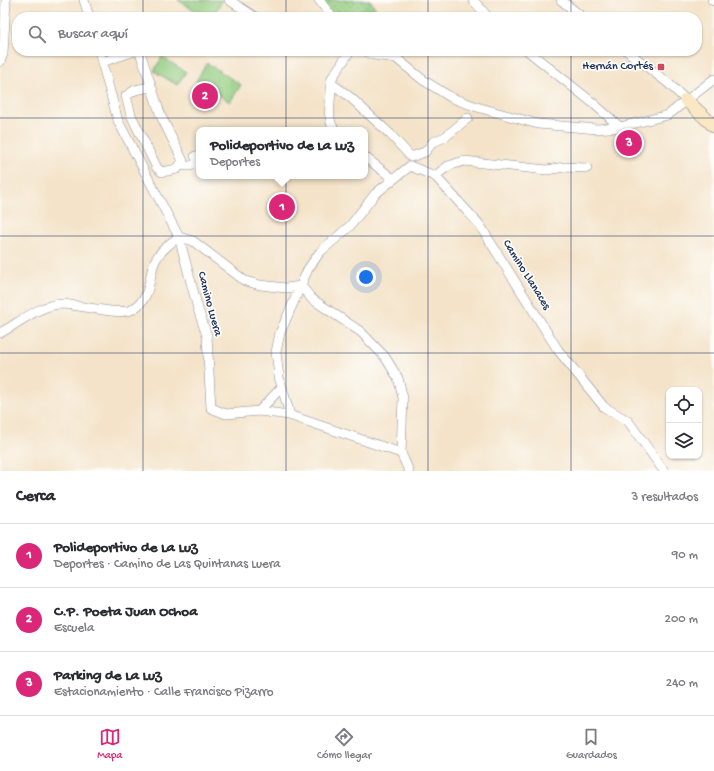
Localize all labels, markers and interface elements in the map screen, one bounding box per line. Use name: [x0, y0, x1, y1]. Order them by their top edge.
search box: [12, 12, 702, 56]
icon: search: [26, 23, 48, 45]
text: Buscar aquí: [58, 25, 128, 43]
place label: Hernán Cortés: [582, 60, 654, 74]
marker: Hernán Cortés: [656, 62, 666, 72]
pin: 2: [192, 81, 218, 111]
popup: [196, 127, 368, 179]
pin: 3: [616, 128, 642, 158]
text: Polideportivo de La Luz: [210, 137, 354, 155]
text: Deportes: [210, 155, 260, 170]
pin: 1: [269, 192, 295, 222]
street label: Camino Llanaces: [499, 237, 553, 313]
your location: [356, 267, 376, 287]
street label: Camino Luera: [194, 270, 224, 338]
map controls: [666, 387, 702, 459]
button: locate: [666, 387, 702, 423]
button: layers: [666, 423, 702, 459]
text: Cerca: [16, 487, 55, 507]
text: 3 resultados: [631, 490, 698, 505]
text: Polideportivo de La Luz: [54, 539, 198, 557]
text: 1: [26, 548, 32, 563]
text: 90 m: [672, 548, 698, 563]
text: Deportes · Camino de Las Quintanas Luera: [54, 557, 281, 572]
text: C.P. Poeta Juan Ochoa: [54, 603, 197, 621]
text: 2: [26, 612, 32, 627]
text: 200 m: [665, 612, 698, 627]
text: Escuela: [54, 621, 94, 636]
text: Parking de La Luz: [54, 667, 162, 685]
text: 3: [26, 676, 32, 691]
text: 240 m: [666, 676, 698, 691]
text: Estacionamiento · Calle Francisco Pizarro: [54, 685, 274, 700]
tab: Mapa: [97, 726, 122, 762]
tab: Cómo llegar: [317, 726, 371, 762]
tab: Guardados: [566, 726, 617, 762]

